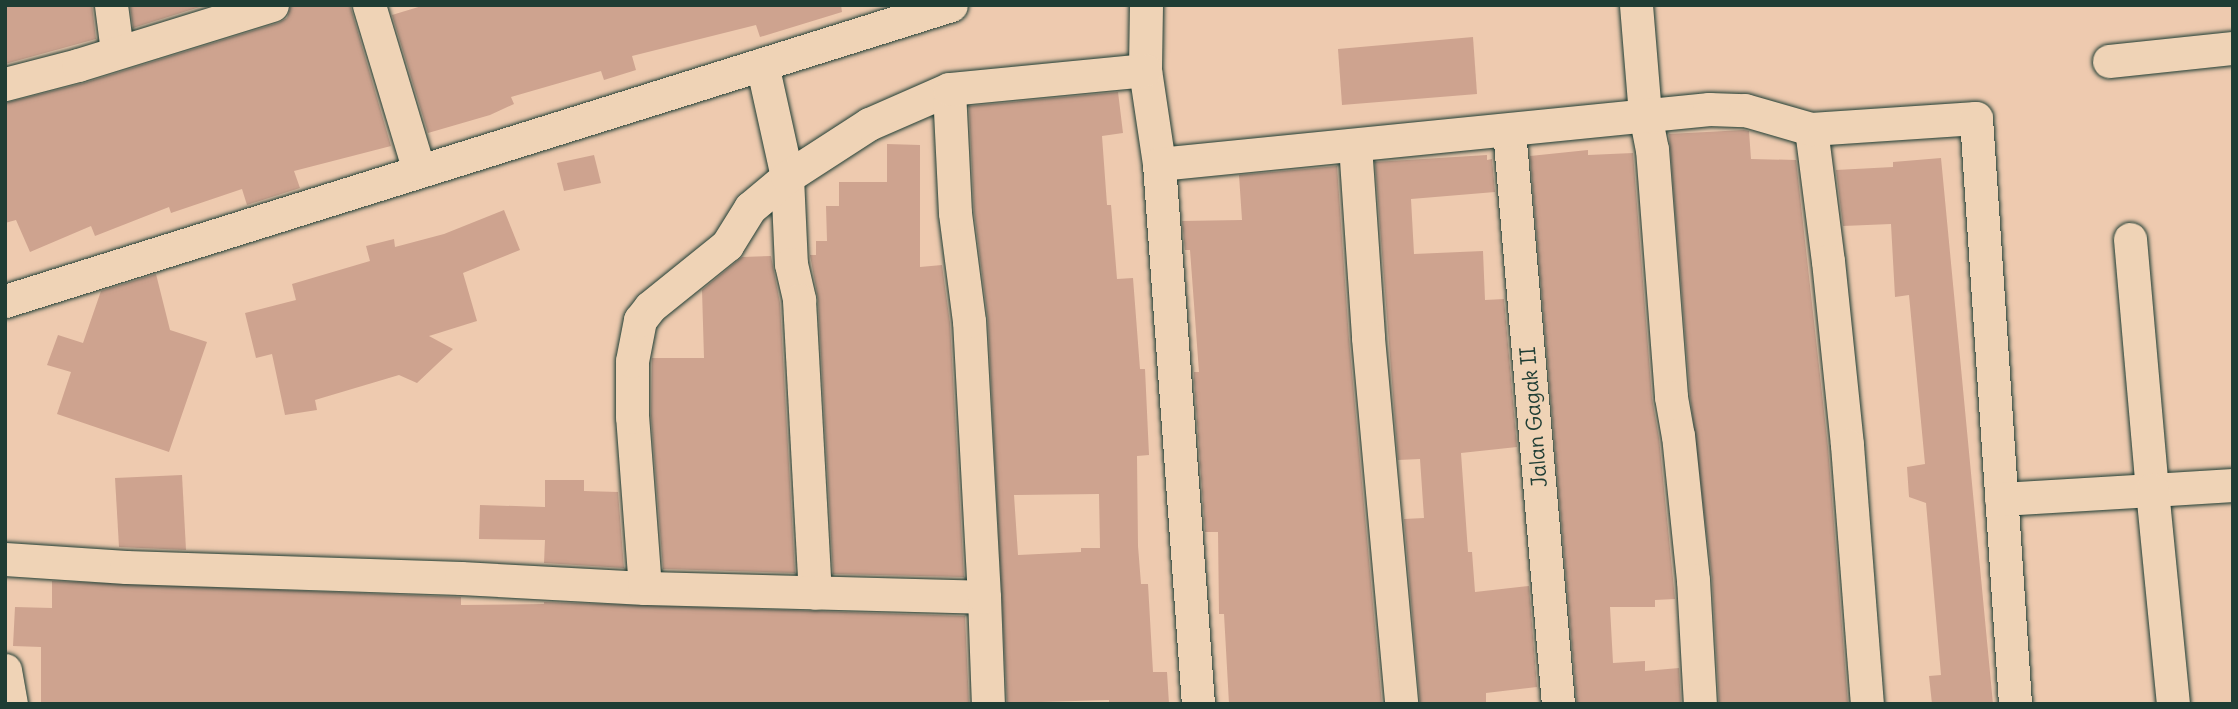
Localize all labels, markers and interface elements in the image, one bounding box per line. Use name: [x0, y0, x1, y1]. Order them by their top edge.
street label: Jalan Gagak II: [1515, 346, 1553, 488]

